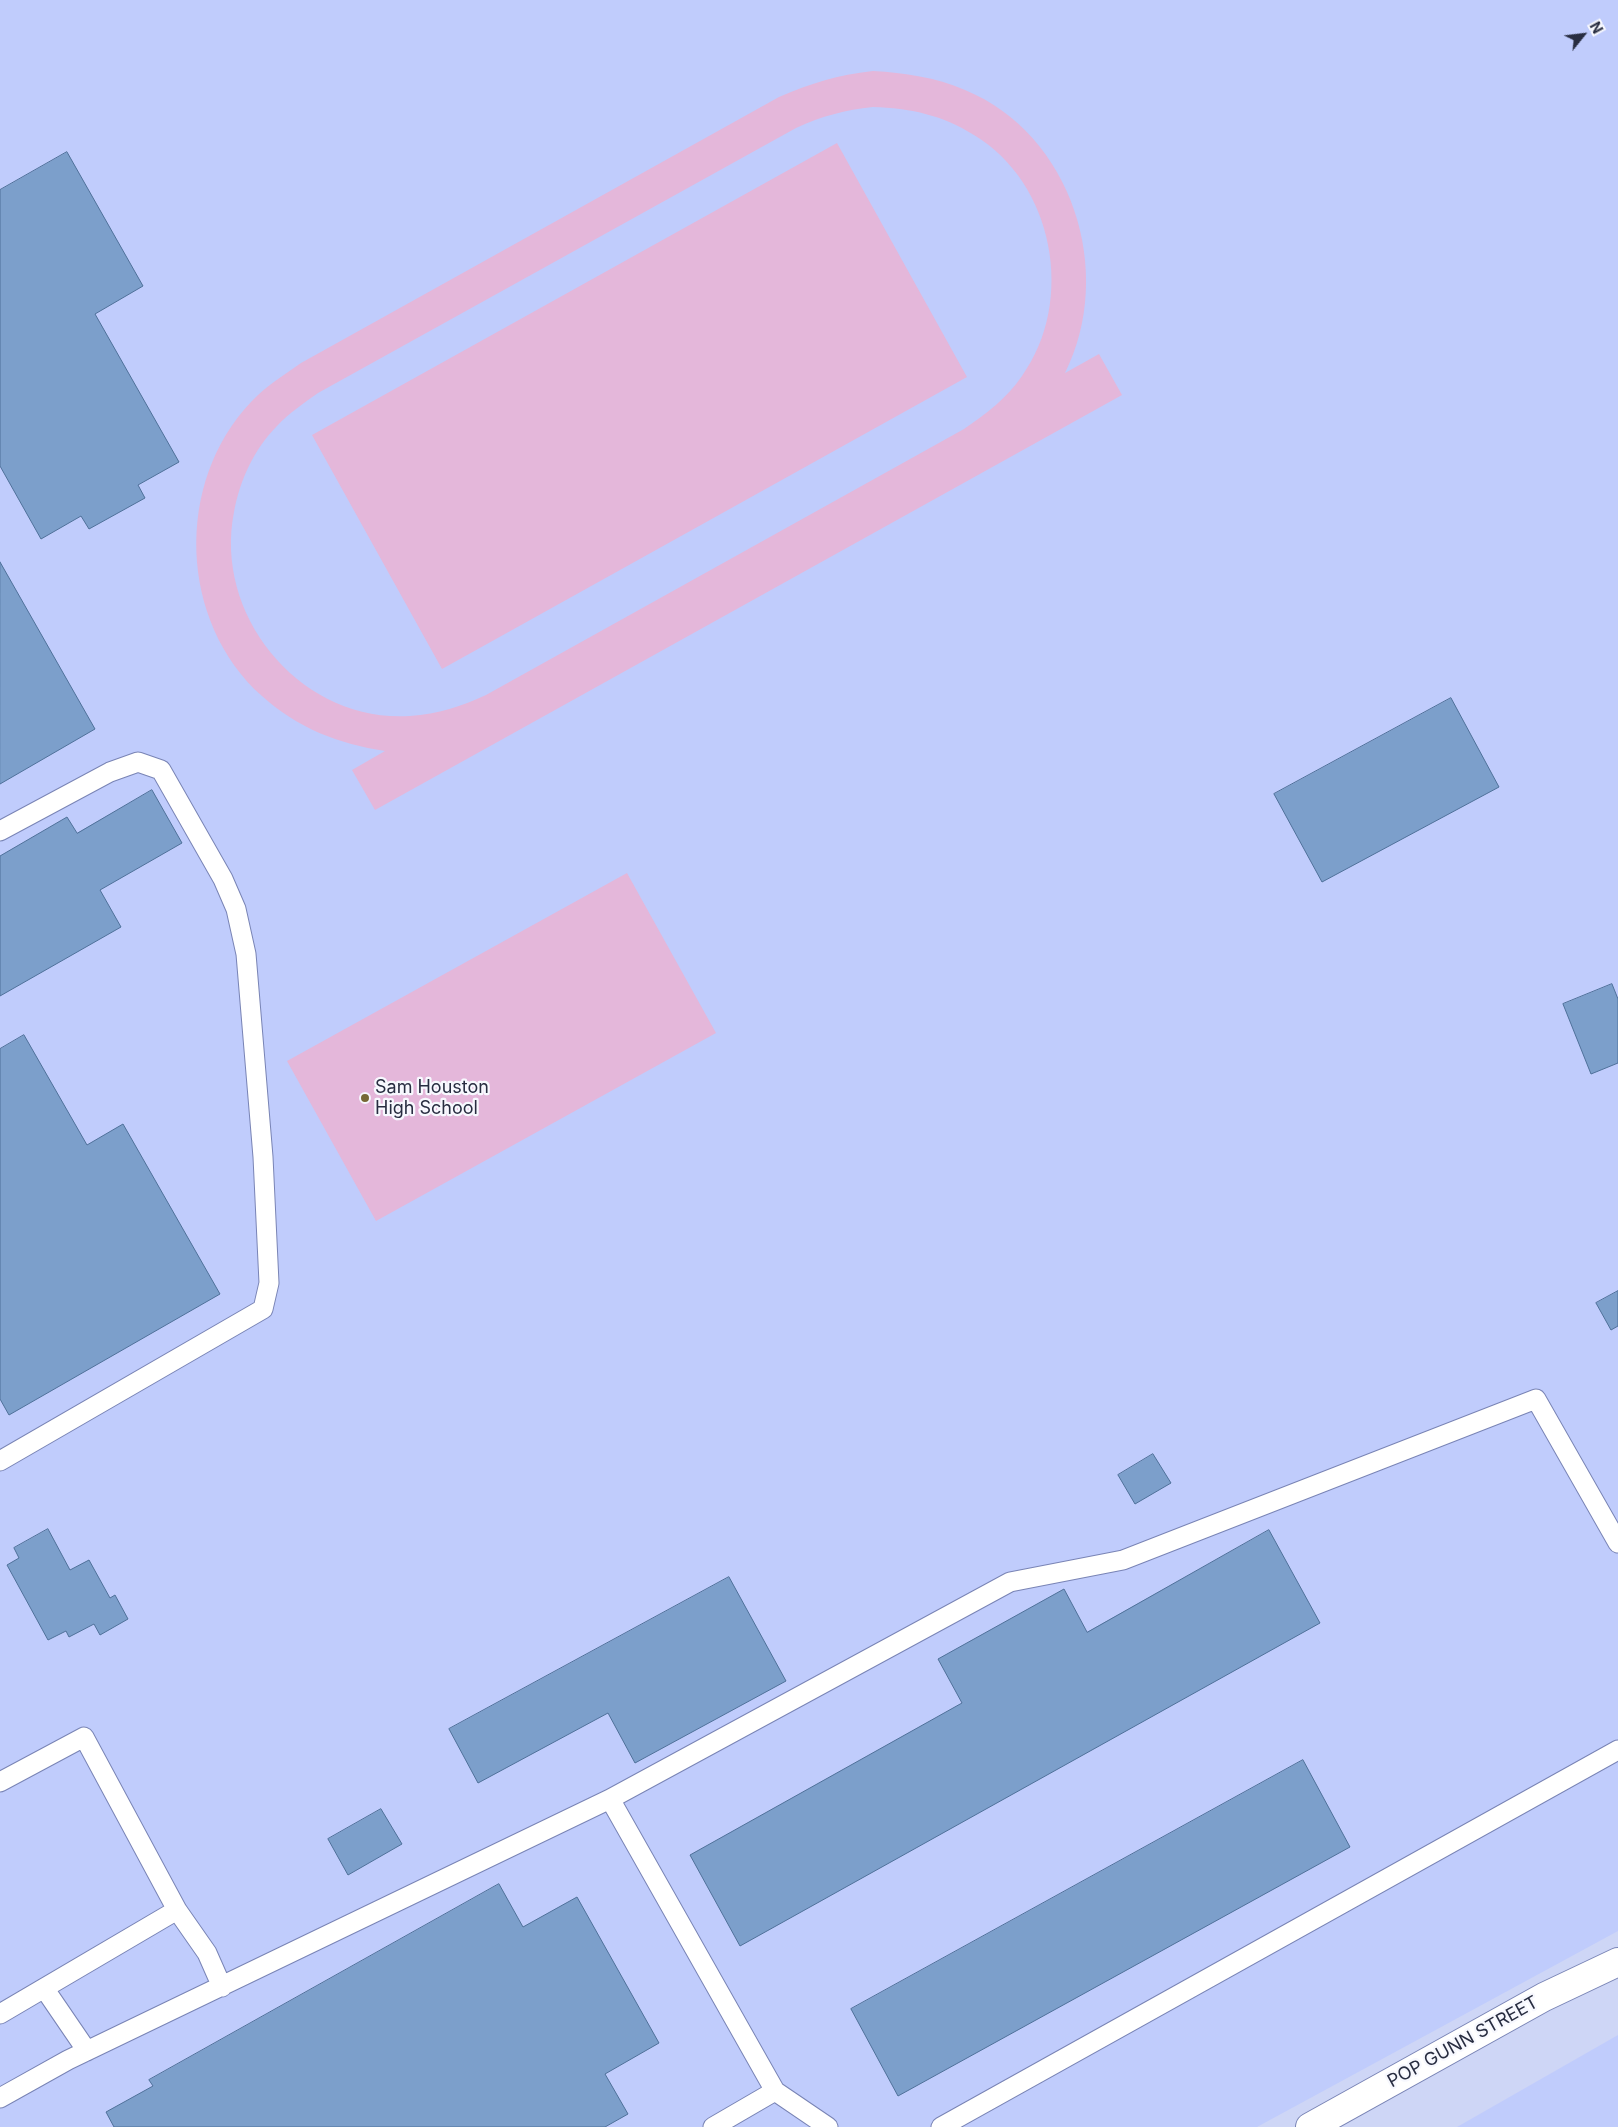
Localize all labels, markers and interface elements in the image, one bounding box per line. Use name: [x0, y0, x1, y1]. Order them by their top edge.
north arrow: [1558, 10, 1608, 60]
text: N: [1587, 19, 1607, 36]
place label: Sam Houston High School: [375, 1077, 489, 1120]
marker: Sam Houston High School: [359, 1092, 371, 1104]
street label: POP GUNN STREET: [1384, 1992, 1542, 2092]

